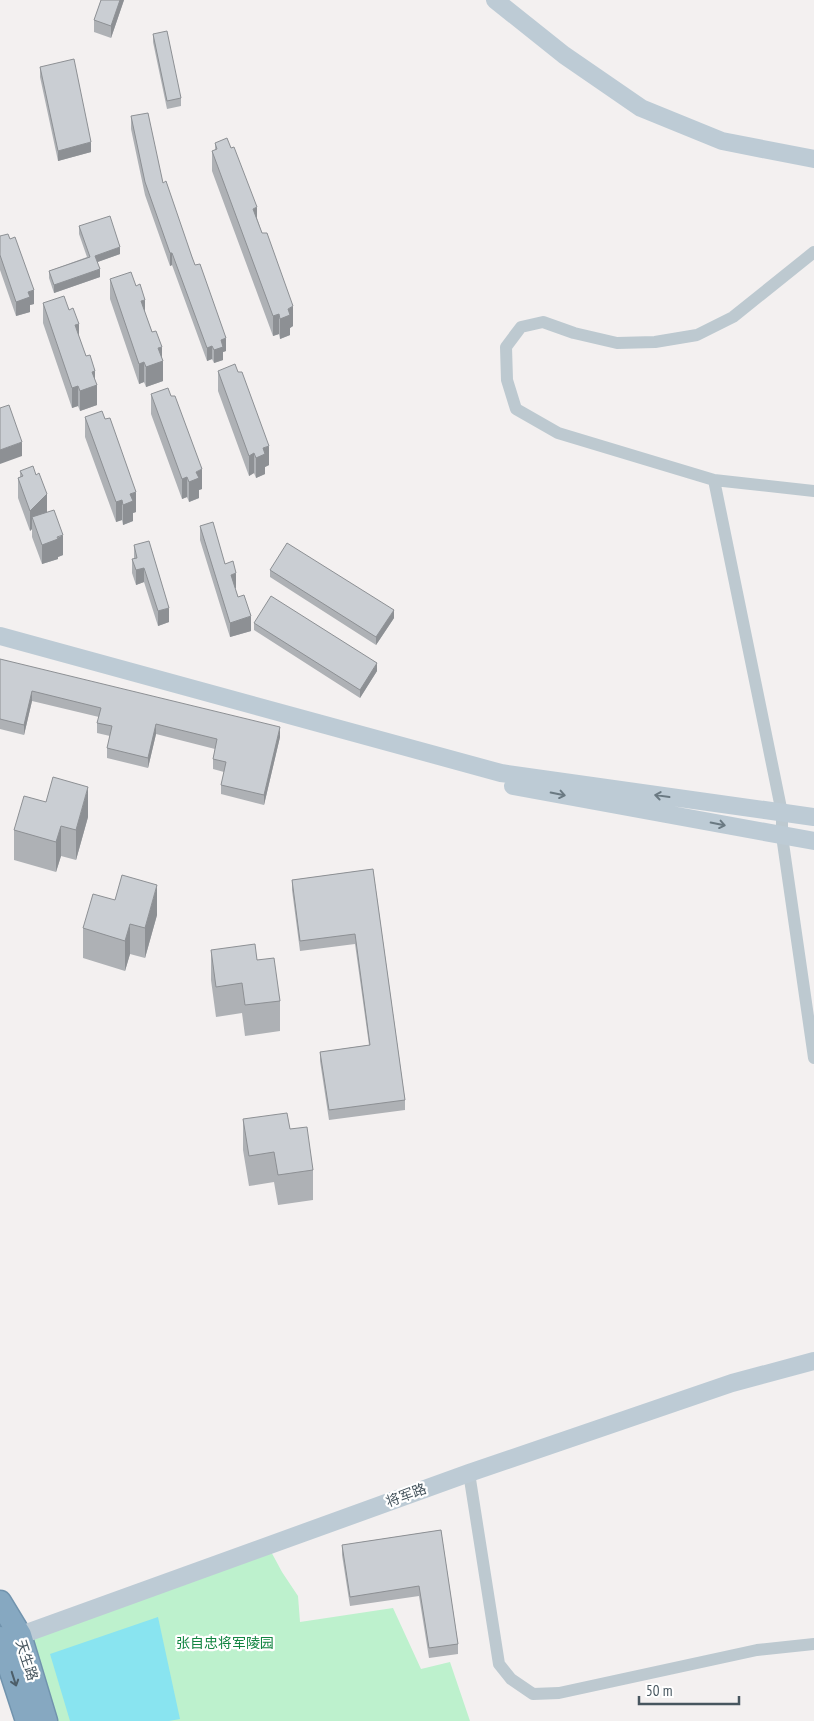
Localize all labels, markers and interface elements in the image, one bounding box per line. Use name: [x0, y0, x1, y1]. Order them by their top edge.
one-way arrow: [550, 790, 566, 800]
one-way arrow: [654, 790, 670, 800]
one-way arrow: [710, 820, 726, 829]
street label: 将军路: [383, 1479, 429, 1511]
park label: 张自忠将军陵园: [176, 1634, 274, 1652]
street label: 天生路: [12, 1637, 42, 1683]
one-way arrow: [10, 1671, 19, 1687]
scale bar: [639, 1674, 739, 1706]
text: 50 m: [646, 1681, 672, 1700]

